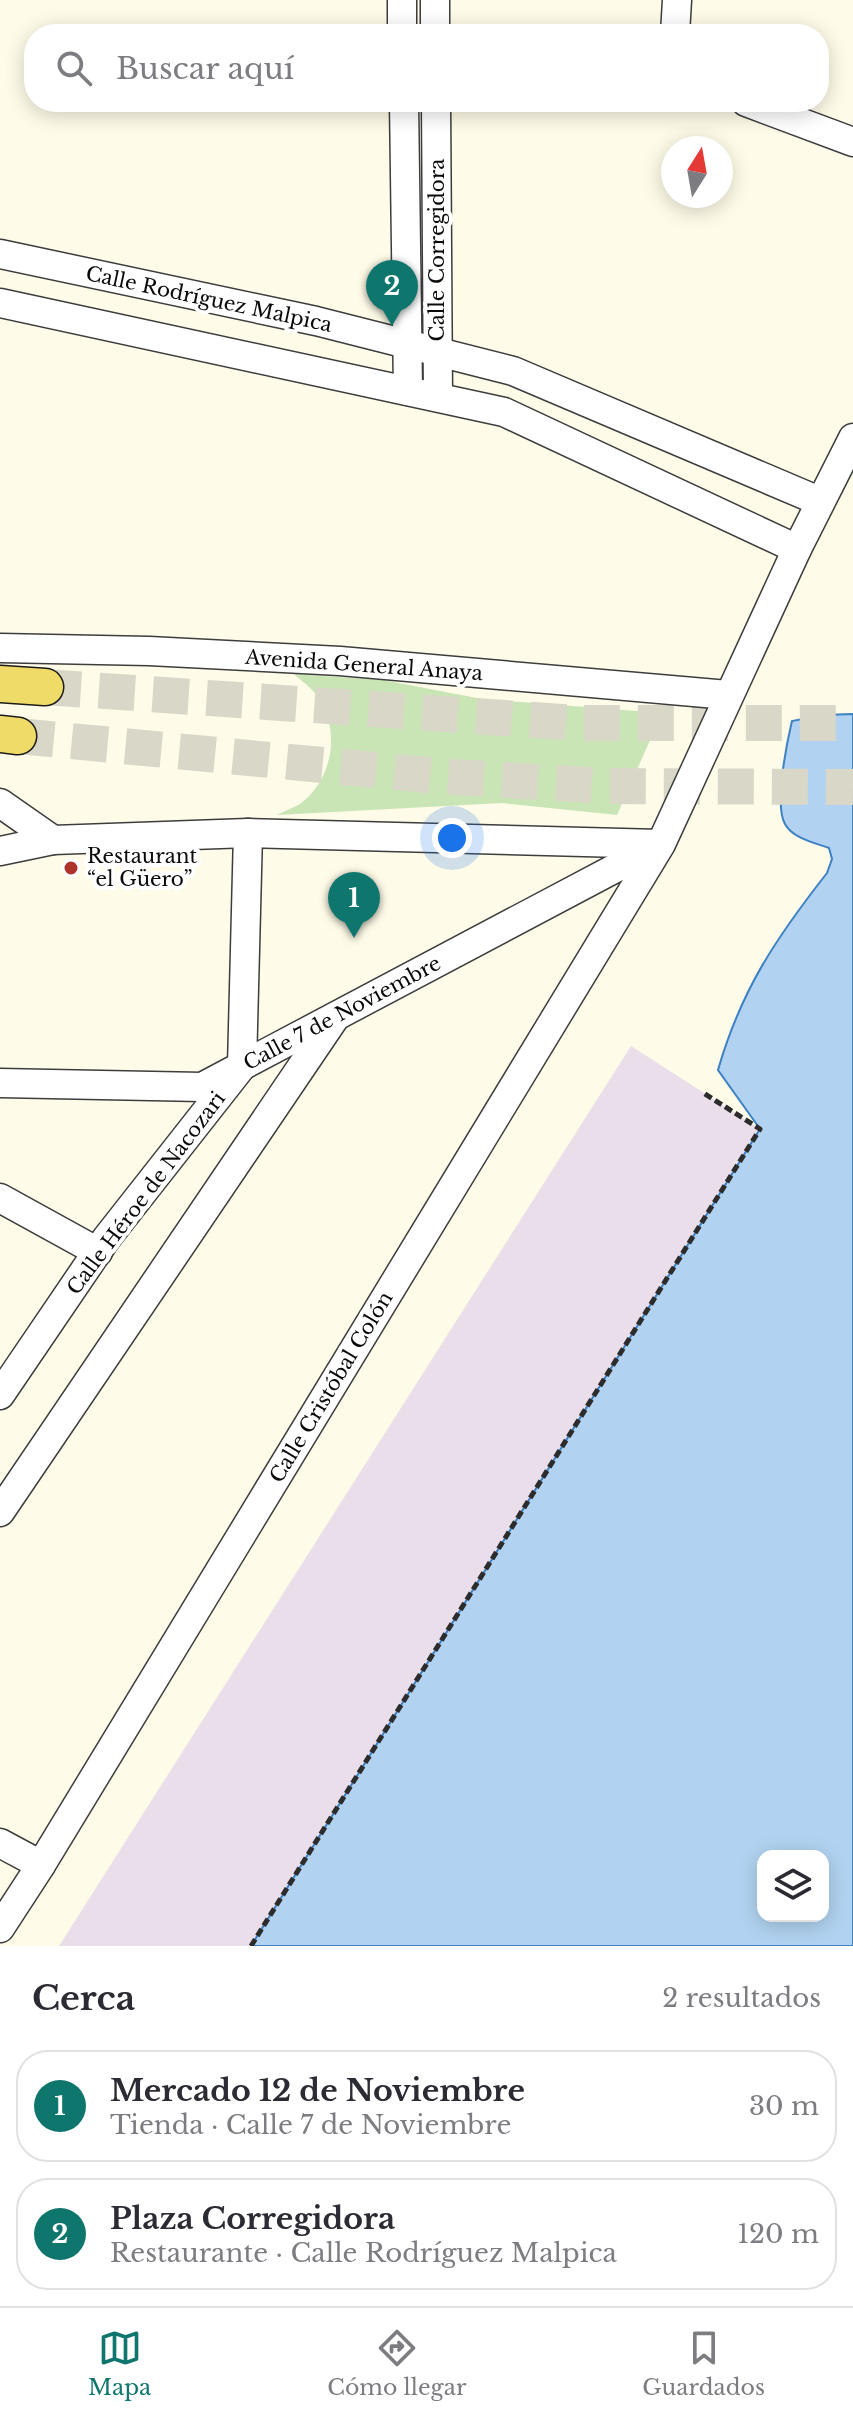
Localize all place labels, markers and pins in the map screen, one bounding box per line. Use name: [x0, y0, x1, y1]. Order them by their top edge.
pin: 2: [366, 260, 418, 326]
place label: Restaurant “el Güero”: [87, 844, 198, 891]
marker: Restaurant “el Güero”: [62, 859, 80, 877]
pin: 1: [328, 872, 380, 938]

